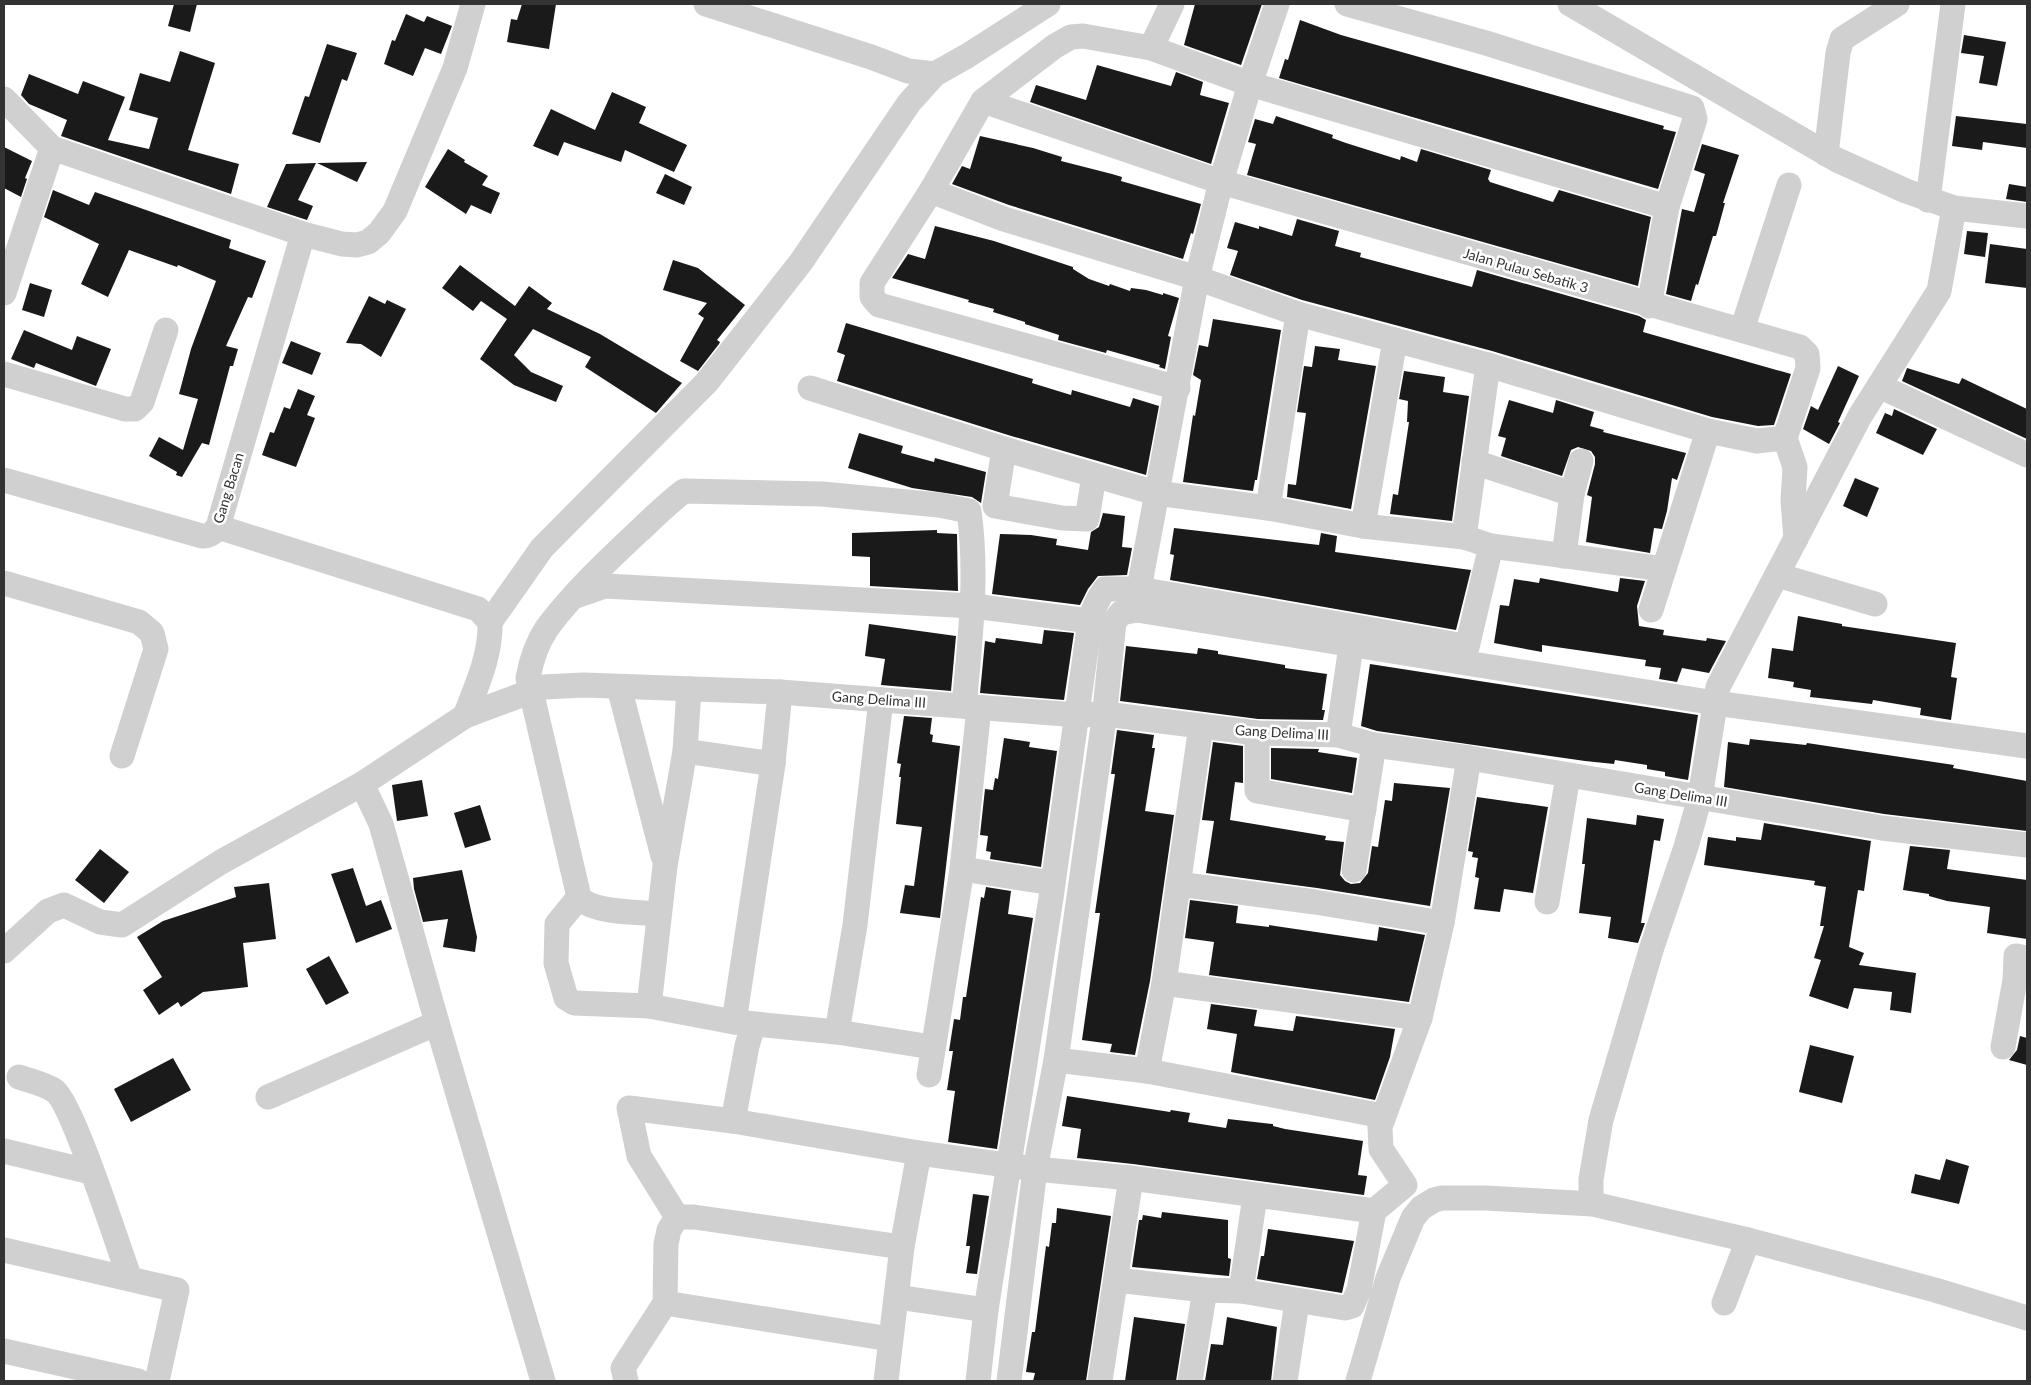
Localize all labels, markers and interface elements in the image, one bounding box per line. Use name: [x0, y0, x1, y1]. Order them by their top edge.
street label: Jalan Pulau Sebatik 3: [1462, 244, 1590, 296]
street label: Gang Bacan: [209, 451, 247, 525]
street label: Gang Delima III: [831, 687, 927, 711]
street label: Gang Delima III: [1234, 721, 1330, 743]
street label: Gang Delima III: [1633, 778, 1729, 810]

